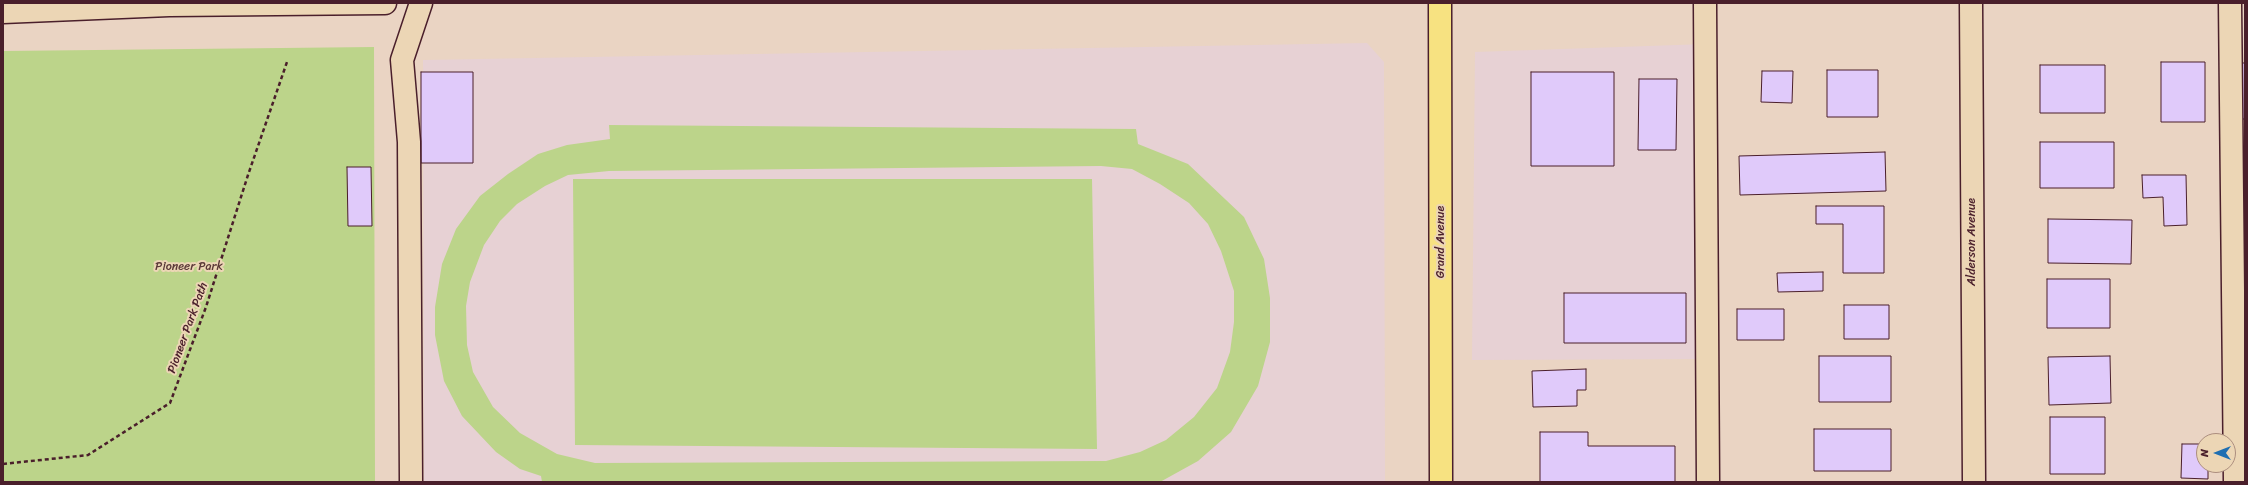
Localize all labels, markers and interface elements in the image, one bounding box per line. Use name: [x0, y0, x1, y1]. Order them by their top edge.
street label: Alderson Avenue: [1965, 198, 1979, 286]
street label: Grand Avenue: [1434, 206, 1448, 278]
park label: Pioneer Park: [155, 260, 223, 274]
street label: Pioneer Park Path: [165, 281, 211, 375]
north arrow: [2196, 433, 2236, 473]
text: N: [2195, 449, 2214, 457]

